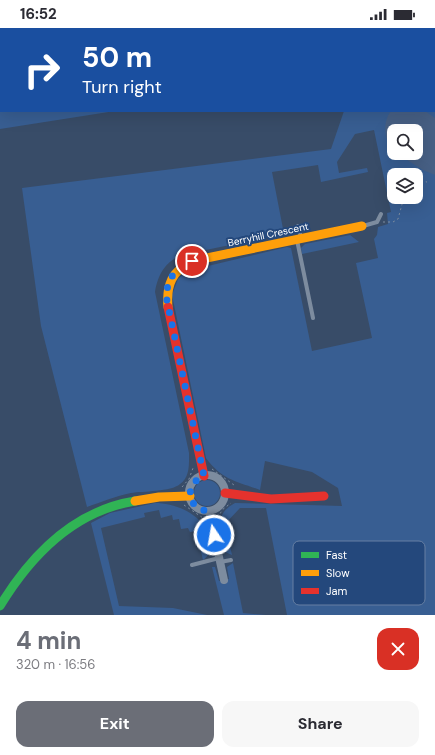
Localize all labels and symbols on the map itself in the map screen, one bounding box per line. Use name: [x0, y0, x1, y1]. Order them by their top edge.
street label: Berryhill Crescent: [226, 220, 310, 249]
pin: [175, 244, 209, 278]
position arrow: [193, 514, 235, 556]
legend: [293, 541, 425, 605]
text: Fast: [326, 548, 347, 562]
text: Slow: [326, 566, 350, 580]
text: Jam: [326, 584, 347, 598]

